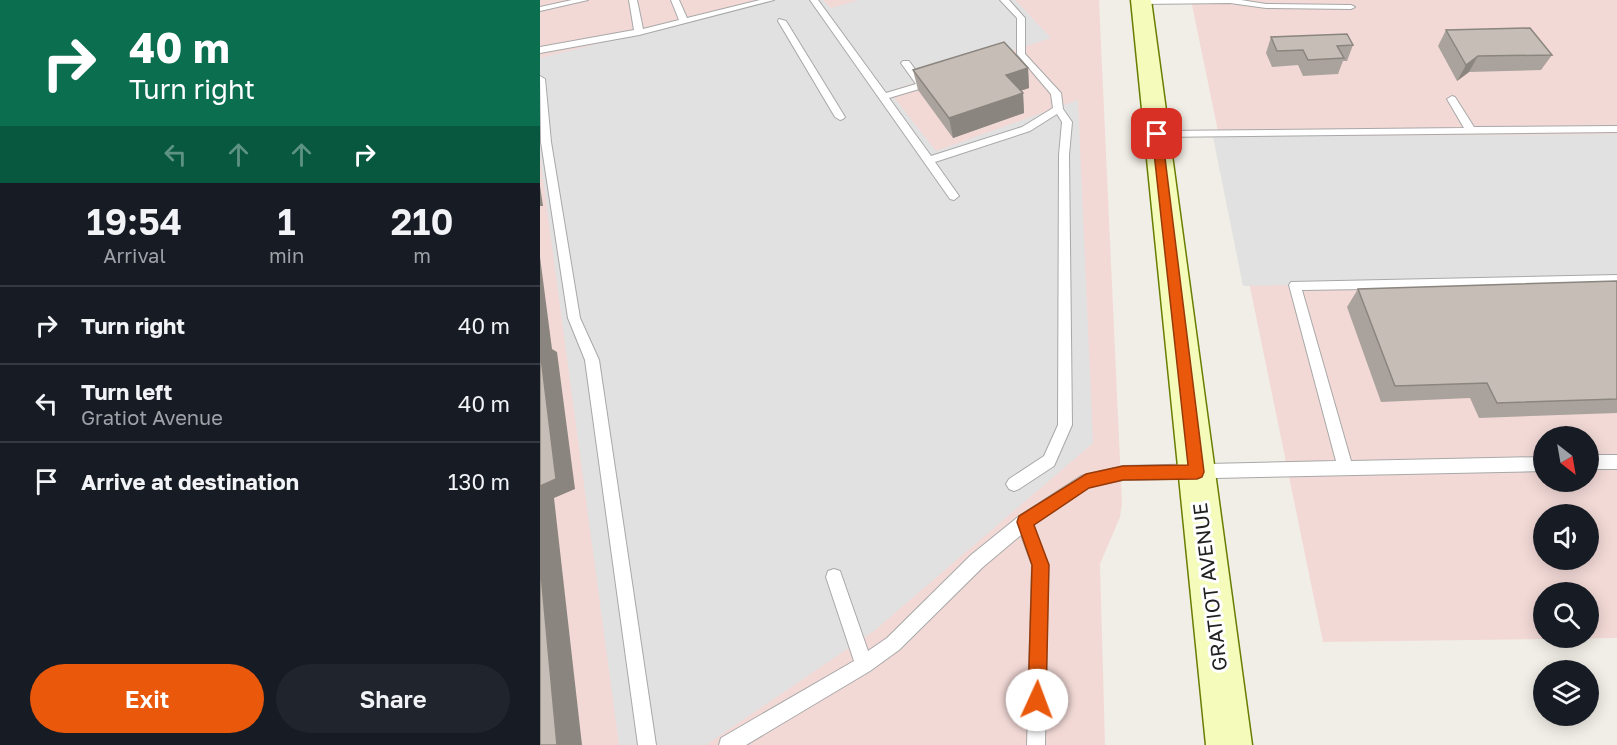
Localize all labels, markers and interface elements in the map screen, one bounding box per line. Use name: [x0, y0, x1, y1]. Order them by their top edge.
text: 40 m: [129, 22, 230, 72]
icon: right: [30, 24, 108, 102]
text: Turn right: [129, 73, 255, 105]
pin: [1131, 108, 1182, 159]
icon: arrive: [1140, 117, 1173, 150]
icon: left: [159, 138, 192, 171]
icon: ahead: [222, 138, 255, 171]
icon: ahead: [285, 138, 318, 171]
icon: right: [348, 138, 381, 171]
text: 19:54: [86, 200, 182, 243]
text: 1: [278, 200, 296, 243]
text: 210: [391, 200, 454, 243]
text: Arrival: [103, 243, 166, 267]
text: min: [269, 243, 304, 267]
text: m: [413, 243, 431, 267]
icon: right: [30, 309, 63, 342]
text: Turn right: [81, 312, 185, 339]
text: 40 m: [458, 312, 510, 339]
text: Turn left: [81, 378, 172, 405]
icon: left: [30, 387, 63, 420]
text: 40 m: [458, 390, 510, 417]
text: Gratiot Avenue: [81, 405, 223, 429]
north arrow: [1533, 426, 1599, 492]
map controls: [1533, 426, 1599, 726]
icon: arrive: [30, 465, 63, 498]
text: Arrive at destination: [81, 468, 299, 495]
text: 130 m: [448, 468, 510, 495]
street label: GRATIOT AVENUE: [1187, 502, 1231, 673]
button: sound: [1533, 504, 1599, 570]
button: search: [1533, 582, 1599, 648]
button: layers: [1533, 660, 1599, 726]
button: Exit: [30, 664, 264, 733]
button: Share: [276, 664, 510, 733]
position arrow: [1005, 668, 1069, 732]

